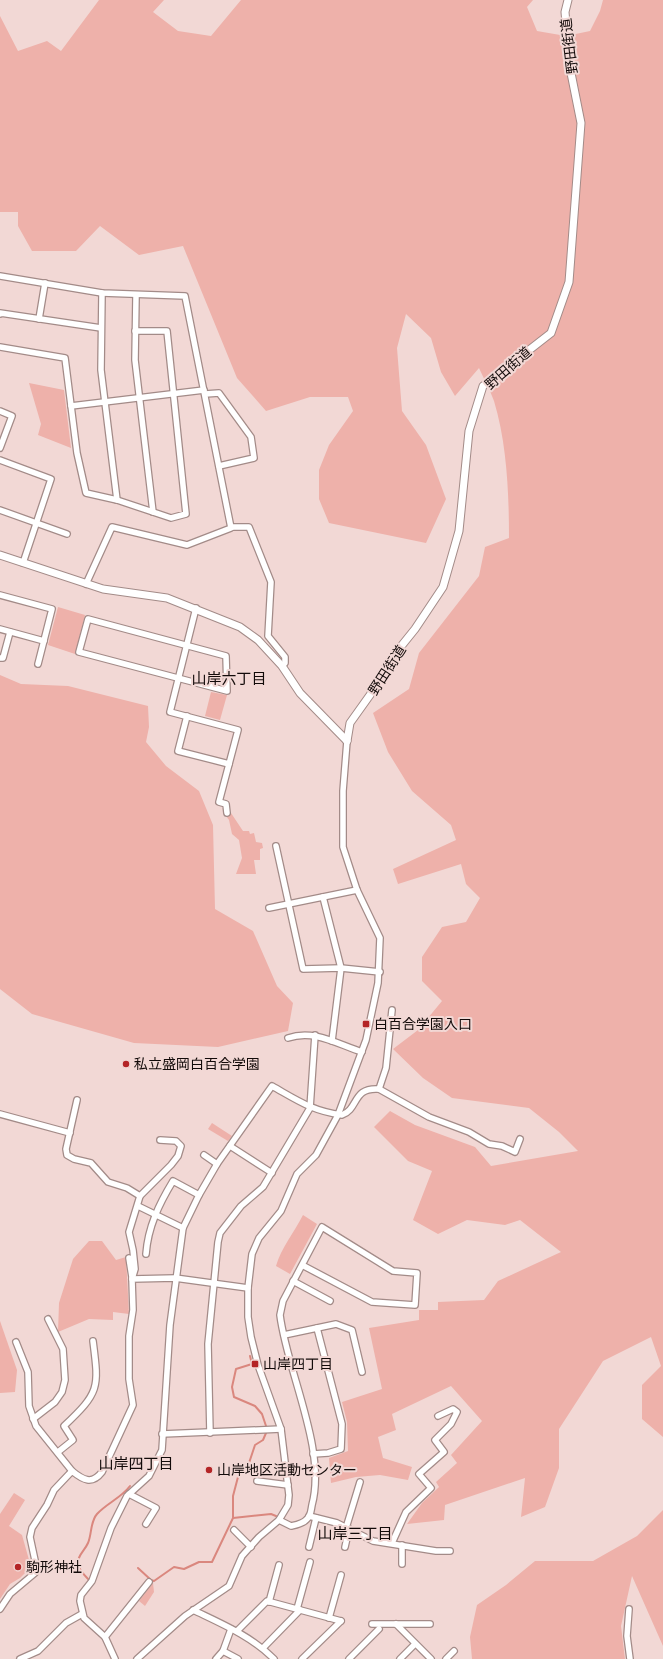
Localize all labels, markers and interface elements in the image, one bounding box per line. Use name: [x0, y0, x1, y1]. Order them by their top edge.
street label: 野田街道: [557, 17, 581, 75]
street label: 野田街道: [481, 343, 535, 393]
street label: 野田街道: [364, 642, 410, 698]
district label: 山岸六丁目: [191, 669, 267, 689]
place label: 白百合学園入口: [374, 1015, 472, 1033]
marker: 白百合学園入口: [361, 1019, 371, 1029]
place label: 私立盛岡白百合学園: [134, 1055, 260, 1073]
marker: 私立盛岡白百合学園: [121, 1059, 131, 1069]
place label: 山岸四丁目: [263, 1355, 333, 1373]
marker: 山岸四丁目: [250, 1359, 260, 1369]
district label: 山岸四丁目: [98, 1454, 174, 1474]
place label: 山岸地区活動センター: [217, 1461, 357, 1479]
marker: 山岸地区活動センター: [204, 1465, 214, 1475]
district label: 山岸三丁目: [317, 1524, 393, 1544]
place label: 駒形神社: [26, 1558, 82, 1576]
marker: 駒形神社: [13, 1562, 23, 1572]

